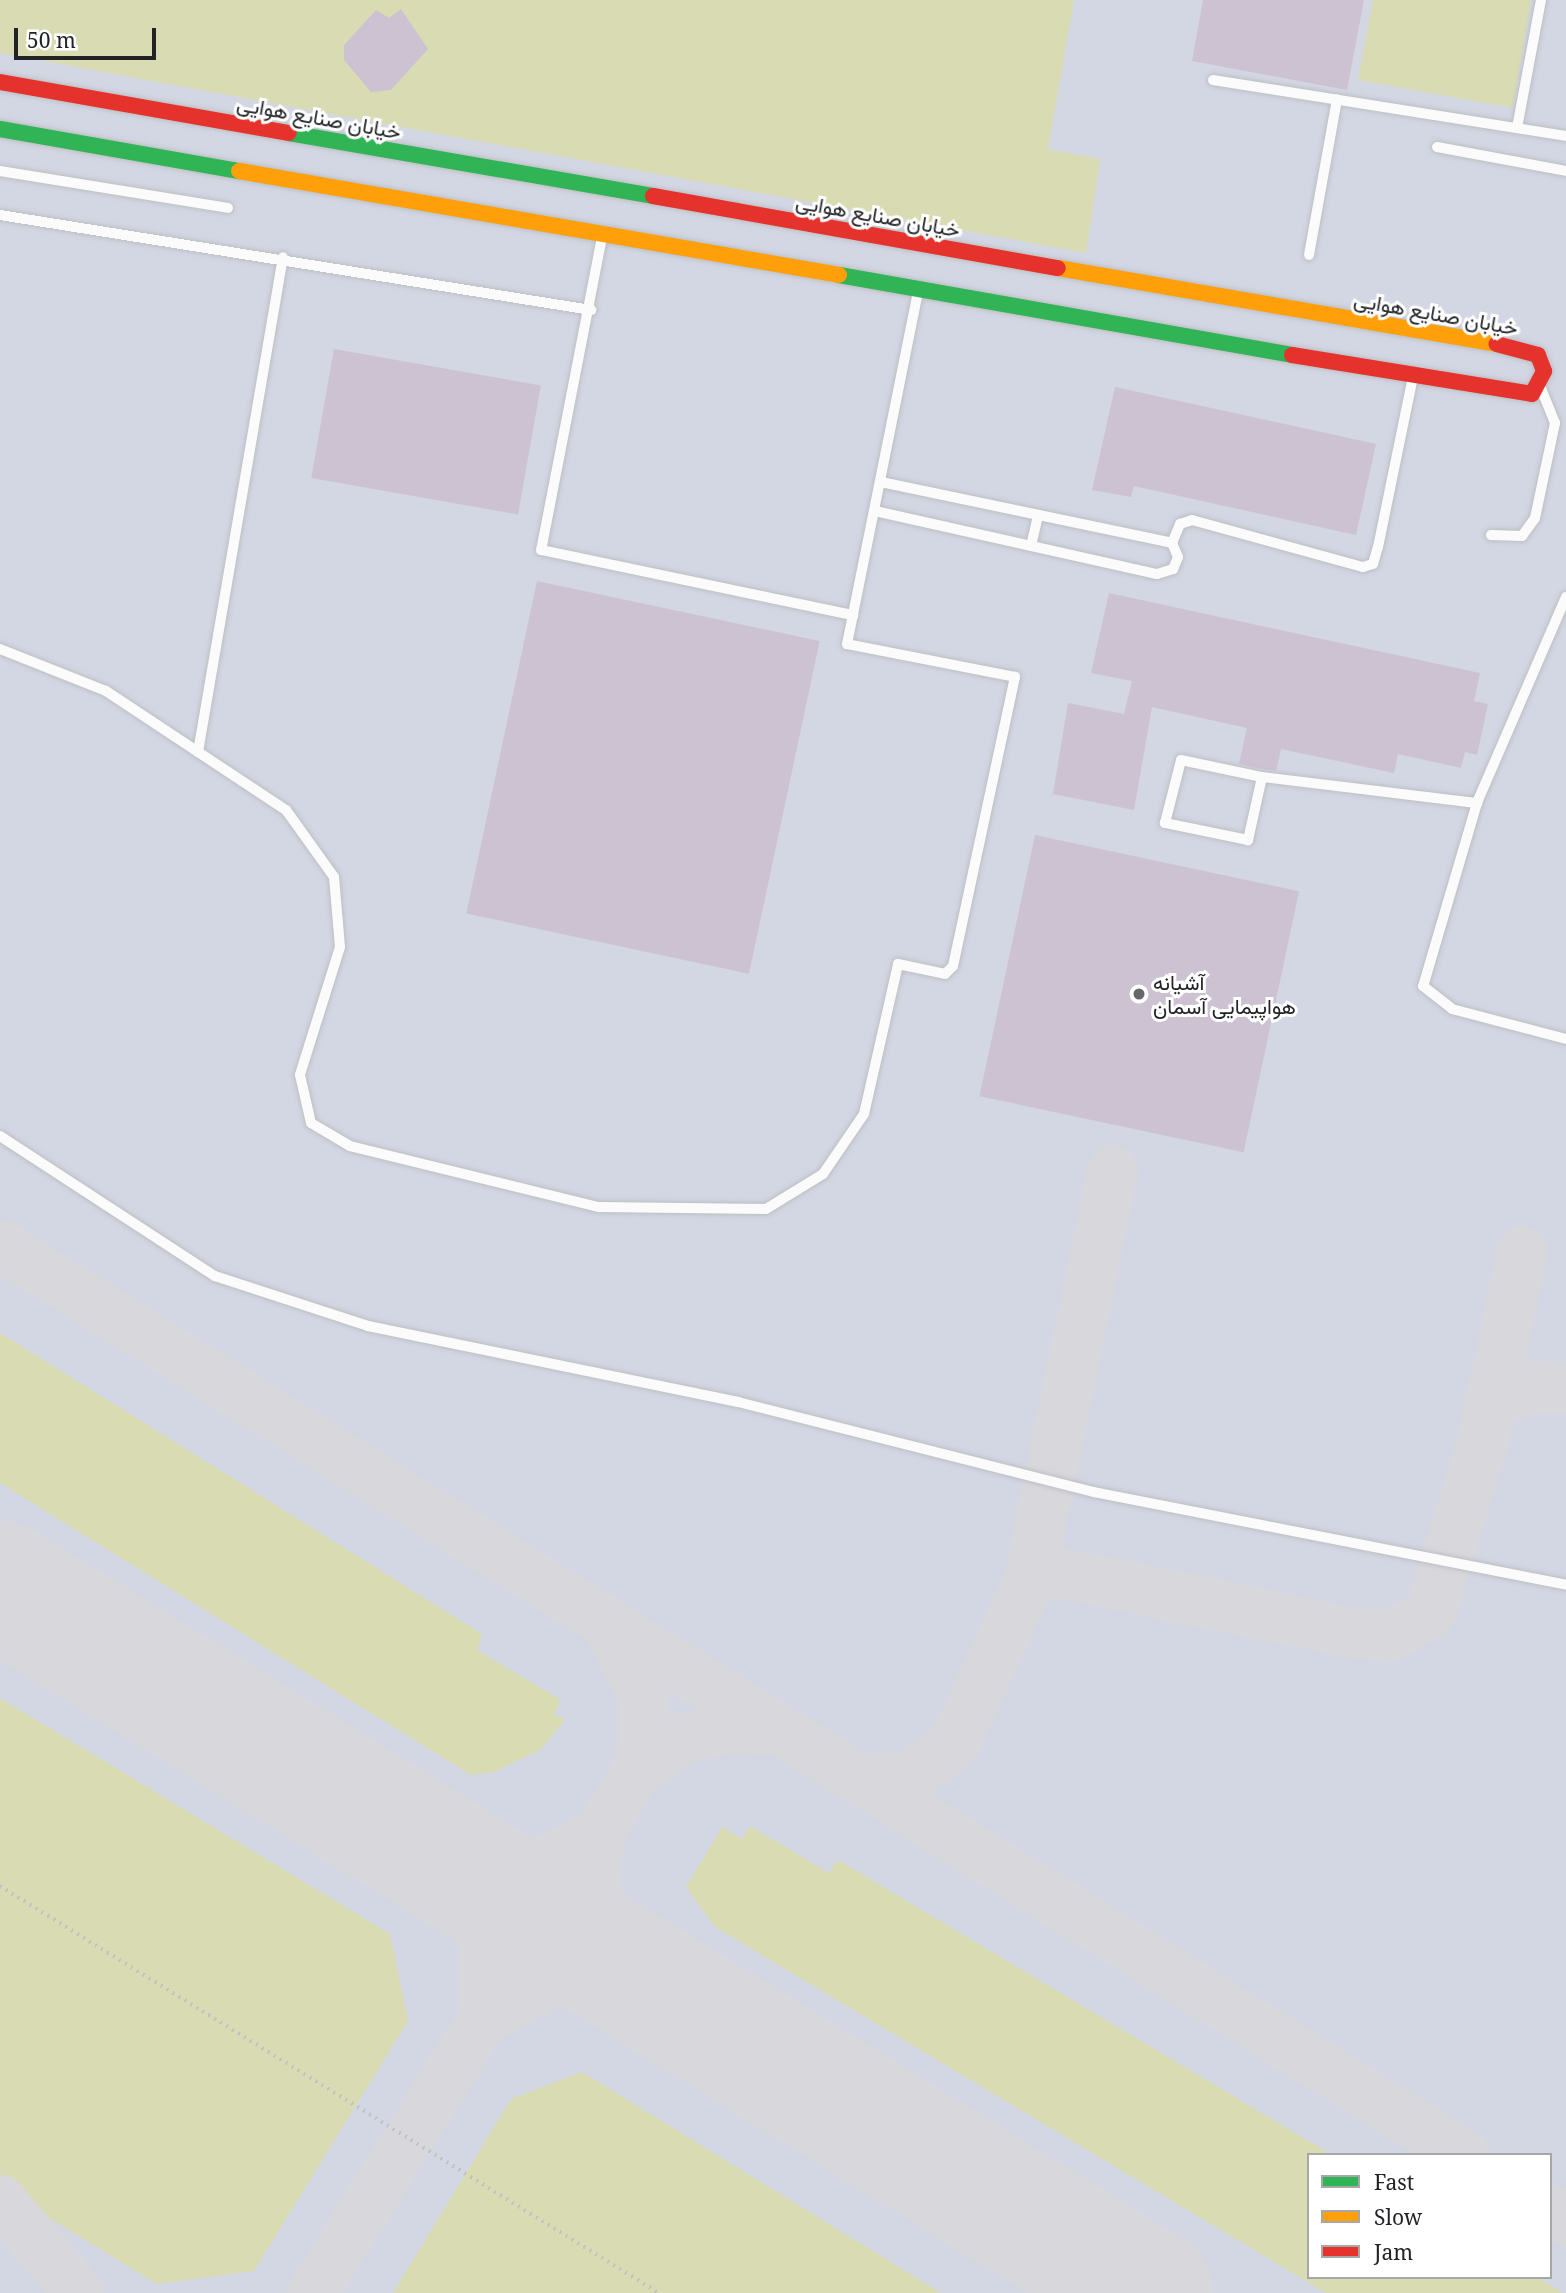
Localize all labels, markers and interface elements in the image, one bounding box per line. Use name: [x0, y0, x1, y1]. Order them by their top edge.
scale bar: [18, 14, 159, 58]
text: 50 m: [27, 26, 76, 54]
street label: خیابان صنایع هوایی: [235, 90, 403, 144]
street label: خیابان صنایع هوایی: [794, 188, 962, 242]
street label: خیابان صنایع هوایی: [1352, 286, 1520, 340]
place label: آشیانه هواپیمایی آسمان: [1153, 969, 1296, 1019]
marker: آشیانه هواپیمایی آسمان: [1131, 986, 1147, 1002]
legend: [1307, 2153, 1552, 2279]
text: Fast: [1374, 2168, 1414, 2196]
text: Slow: [1374, 2203, 1422, 2231]
text: Jam: [1374, 2238, 1413, 2266]

